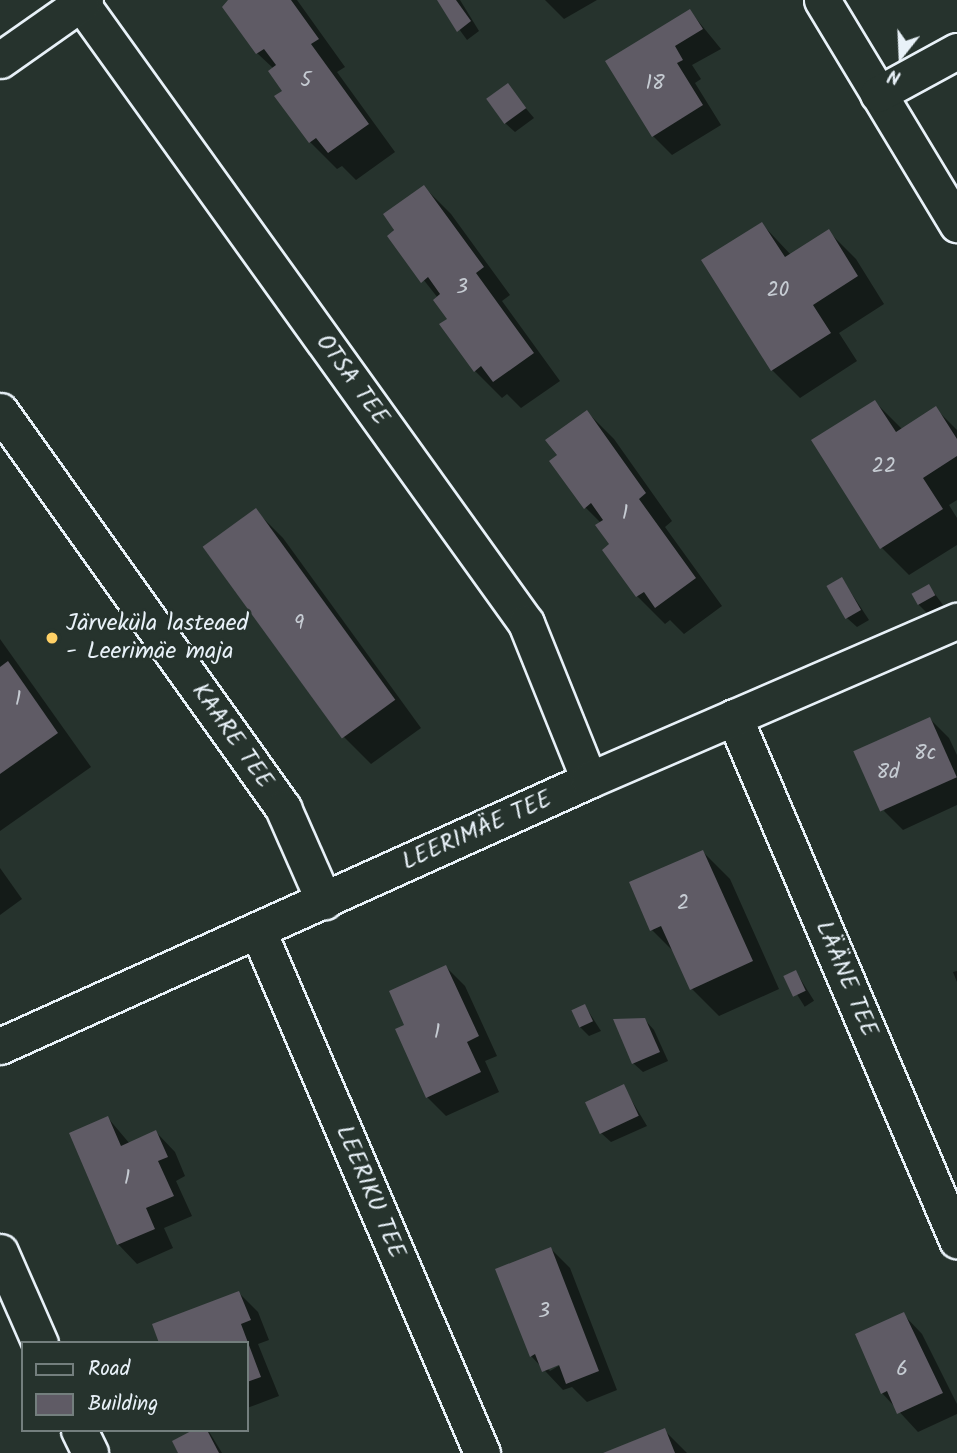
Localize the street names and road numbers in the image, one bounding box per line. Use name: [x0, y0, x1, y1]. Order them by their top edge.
street label: OTSA TEE: [309, 329, 395, 431]
street label: KAARE TEE: [185, 678, 279, 794]
street label: LEERIMÄE TEE: [398, 785, 556, 877]
street label: LÄÄNE TEE: [809, 917, 883, 1041]
street label: LEERIKU TEE: [329, 1121, 411, 1263]

